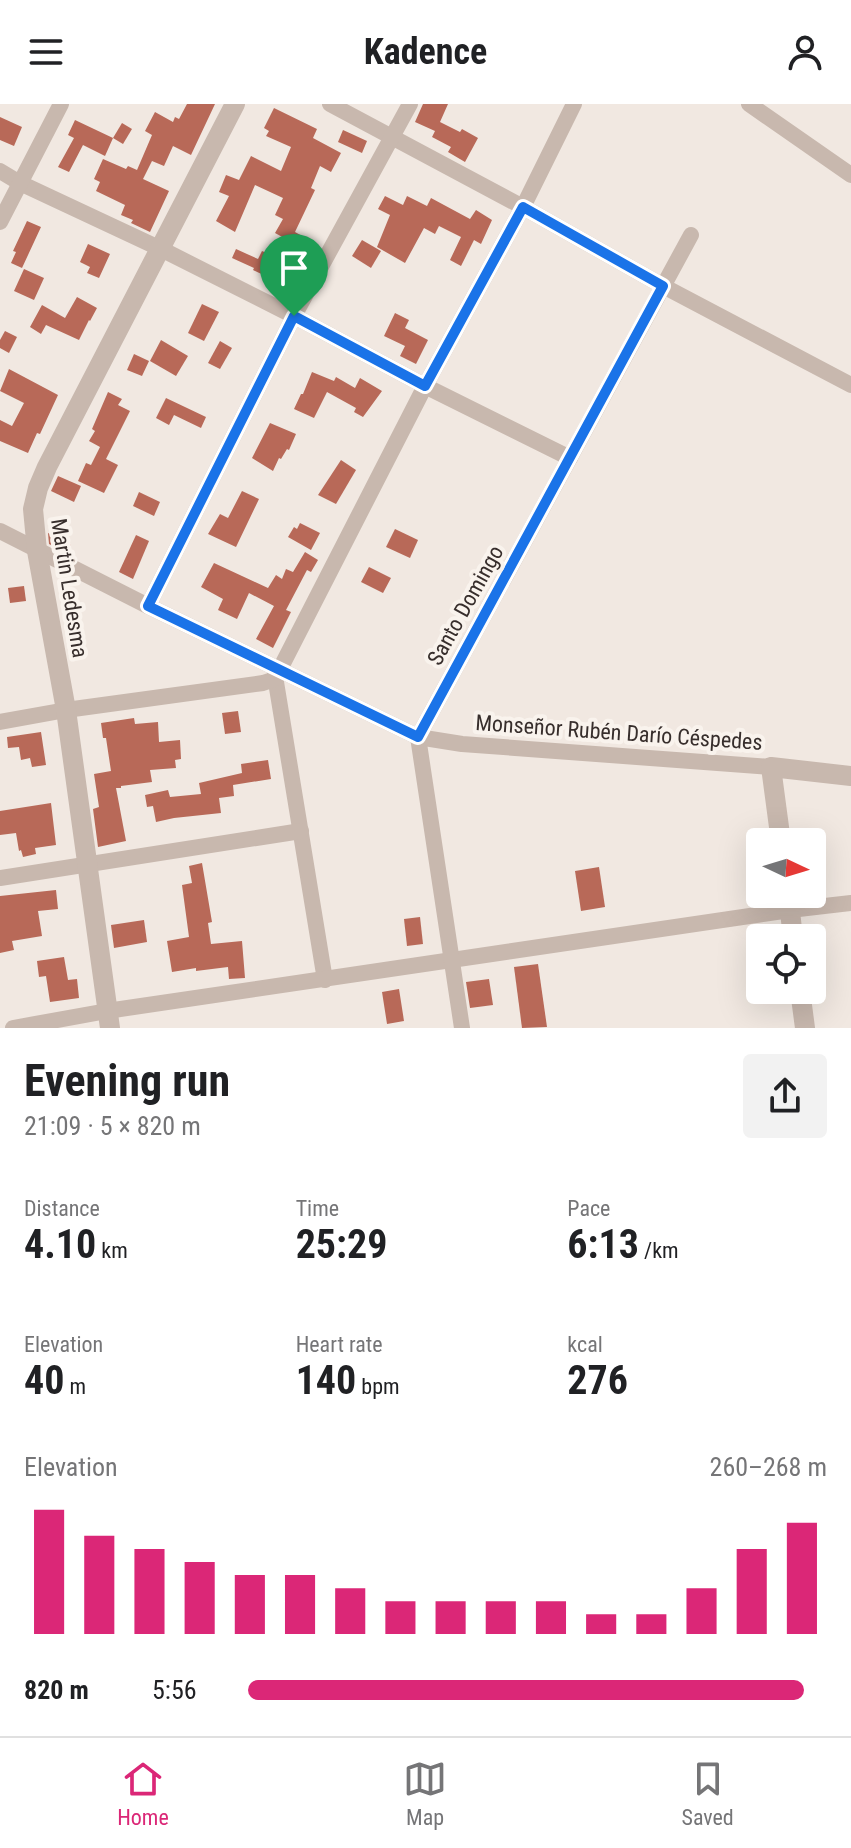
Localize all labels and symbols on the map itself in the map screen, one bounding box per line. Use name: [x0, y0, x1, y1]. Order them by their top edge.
pin: [260, 234, 328, 316]
street label: Martin Ledesma: [46, 517, 93, 660]
street label: Santo Domingo: [422, 541, 509, 669]
street label: Monseñor Rubén Darío Céspedes: [475, 710, 763, 755]
north arrow: [746, 828, 826, 908]

